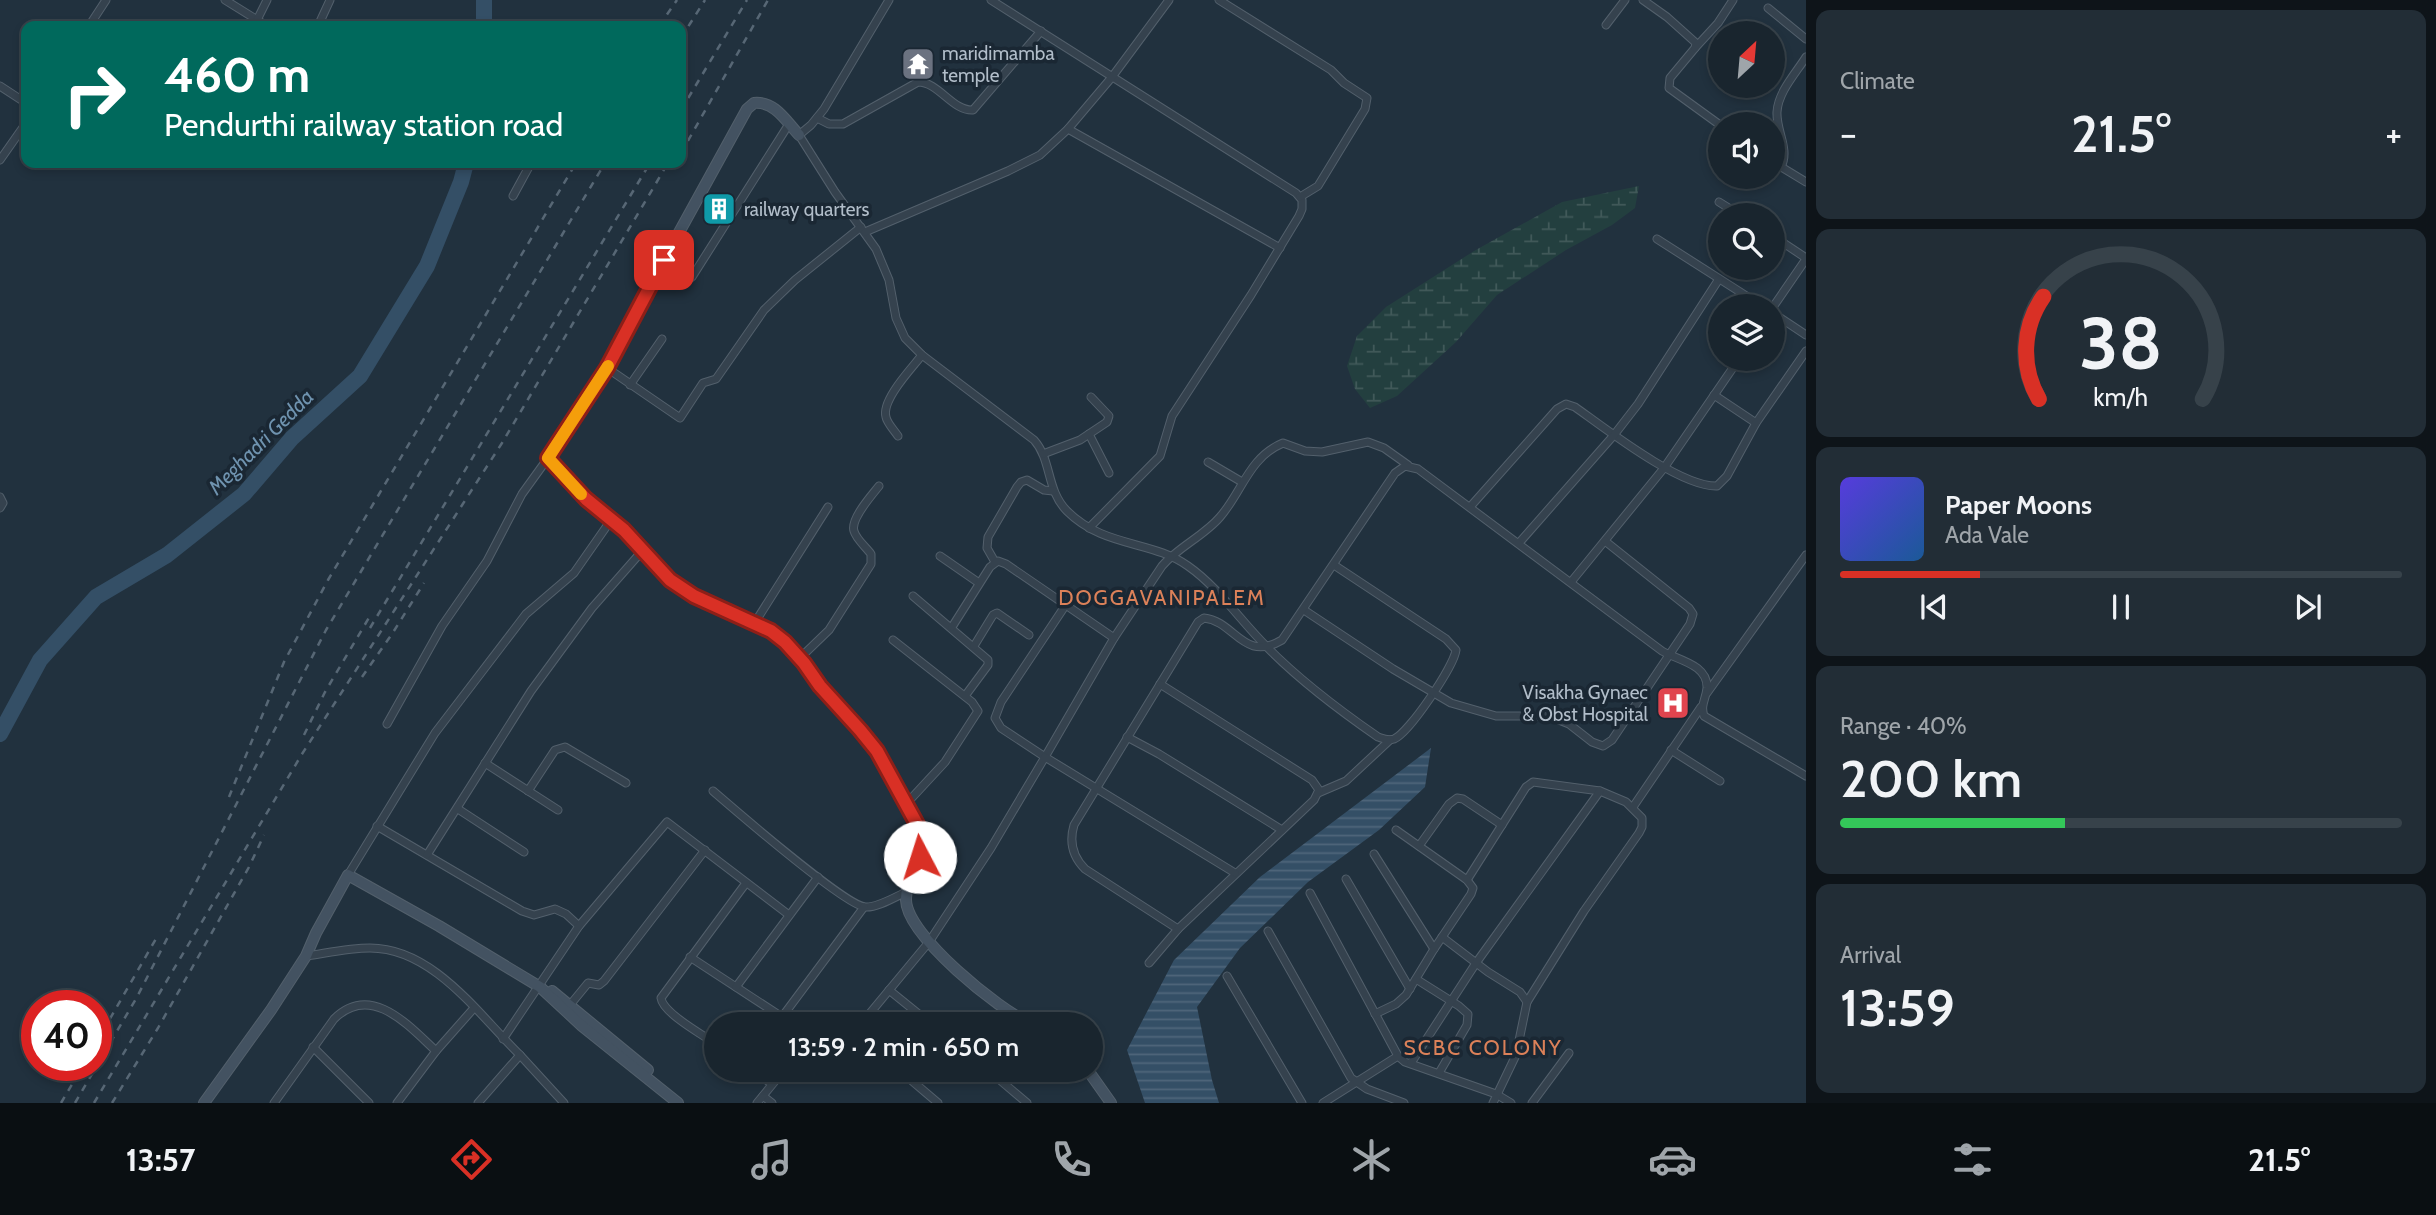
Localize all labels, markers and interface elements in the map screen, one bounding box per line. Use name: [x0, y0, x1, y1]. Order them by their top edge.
north arrow: [1708, 21, 1785, 98]
map controls: [1708, 21, 1785, 371]
place label: maridimamba temple: [942, 42, 1055, 87]
text: 460 m: [164, 45, 310, 104]
temple icon: maridimamba temple: [899, 45, 937, 83]
icon: right: [49, 49, 140, 140]
text: Climate: [1840, 67, 1915, 95]
text: 21.5°: [2071, 102, 2171, 165]
text: Pendurthi railway station road: [164, 105, 563, 144]
text: −: [1840, 110, 1857, 157]
text: +: [2385, 110, 2402, 157]
button: sound: [1708, 112, 1785, 189]
building icon: railway quarters: [700, 190, 738, 228]
place label: railway quarters: [744, 198, 869, 221]
button: search: [1708, 203, 1785, 280]
pin: [634, 230, 694, 290]
icon: arrive: [645, 241, 683, 279]
button: layers: [1708, 294, 1785, 371]
text: 38: [2079, 299, 2163, 387]
text: km/h: [2094, 382, 2148, 412]
water label: Meghadri Gedda: [202, 384, 318, 500]
text: Paper Moons: [1945, 489, 2092, 521]
text: Ada Vale: [1945, 521, 2029, 549]
district label: DOGGAVANIPALEM: [1058, 585, 1266, 610]
icon: previous: [1915, 588, 1953, 626]
icon: pause: [2102, 588, 2140, 626]
icon: next: [2289, 588, 2327, 626]
place label: Visakha Gynaec & Obst Hospital: [1522, 681, 1649, 726]
hospital icon: Visakha Gynaec & Obst Hospital: [1654, 684, 1692, 722]
text: Range · 40%: [1840, 712, 1967, 740]
text: 200 km: [1840, 747, 2022, 810]
position arrow: [883, 820, 957, 894]
text: Arrival: [1840, 941, 1901, 969]
text: 13:59: [1840, 976, 1955, 1039]
speed limit sign: 40: [21, 990, 112, 1081]
text: 13:59 · 2 min · 650 m: [788, 1031, 1019, 1063]
district label: SCBC COLONY: [1403, 1035, 1563, 1060]
icon: directions: [447, 1135, 496, 1184]
icon: music: [747, 1135, 796, 1184]
icon: phone: [1047, 1135, 1096, 1184]
icon: climate: [1347, 1135, 1396, 1184]
icon: car: [1648, 1135, 1697, 1184]
icon: filters: [1948, 1135, 1997, 1184]
text: 13:57: [126, 1140, 195, 1179]
text: 21.5°: [2248, 1140, 2310, 1179]

